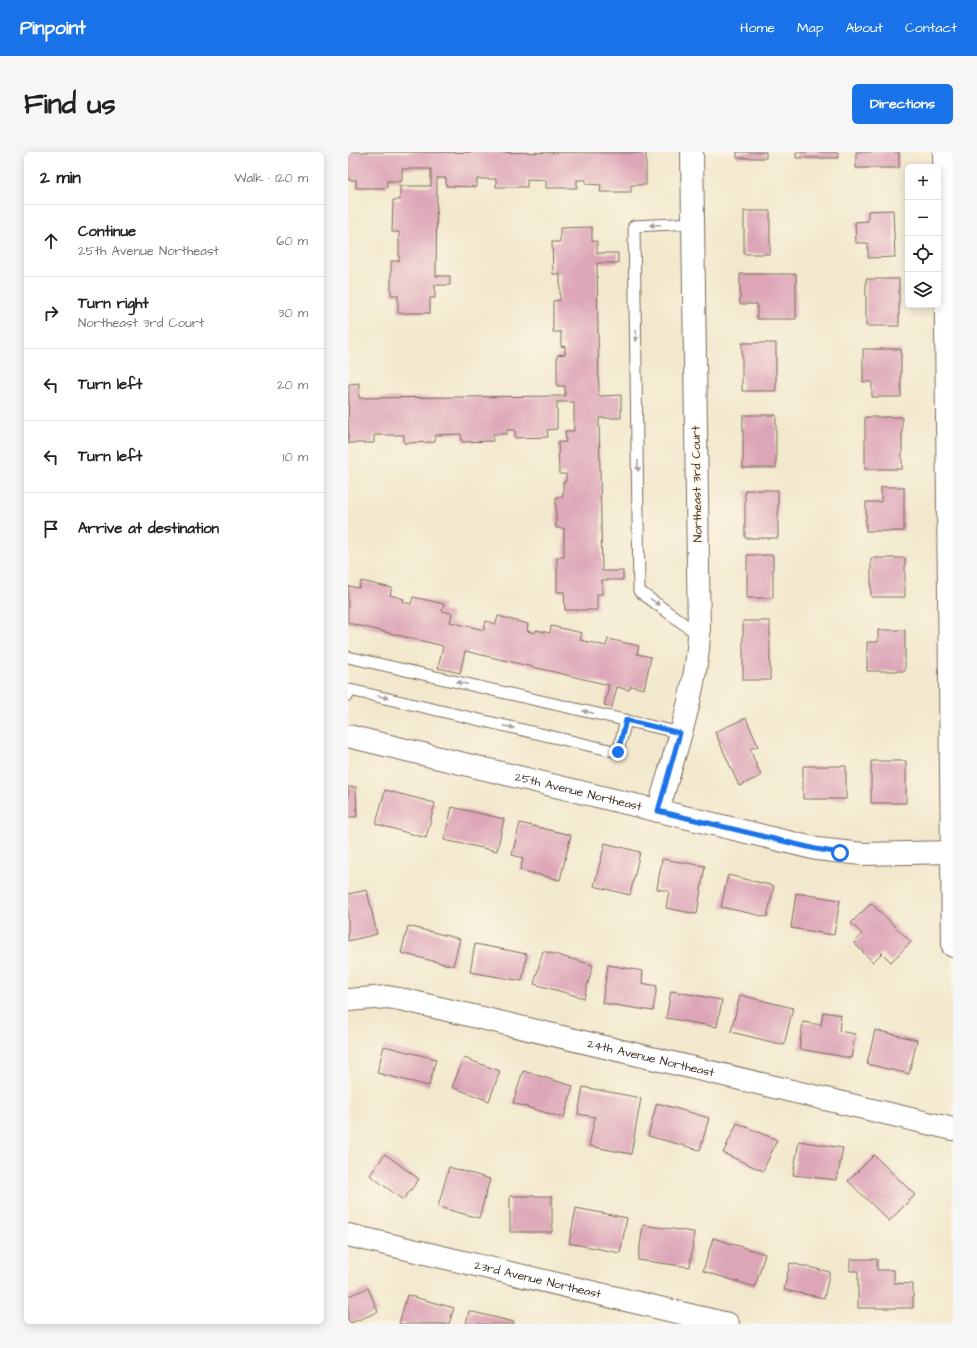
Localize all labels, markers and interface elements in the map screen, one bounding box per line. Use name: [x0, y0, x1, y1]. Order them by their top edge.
text: Pinpoint: [20, 15, 86, 42]
text: Home: [740, 18, 775, 38]
text: Map: [797, 18, 823, 38]
text: About: [845, 18, 883, 38]
text: Contact: [905, 18, 957, 38]
button: Directions: [852, 84, 953, 124]
text: Find us: [24, 85, 115, 124]
map controls: [905, 164, 941, 308]
button: +: [905, 164, 941, 200]
text: 2 min: [40, 166, 81, 190]
text: Walk · 120 m: [234, 169, 308, 187]
button: −: [905, 200, 941, 236]
text: Continue: [78, 221, 136, 242]
one-way arrow: [649, 222, 661, 229]
icon: ahead: [40, 230, 62, 252]
text: 60 m: [276, 232, 308, 250]
button: locate: [905, 236, 941, 272]
text: 25th Avenue Northeast: [78, 242, 219, 260]
button: layers: [905, 272, 941, 308]
text: Turn right: [78, 293, 149, 314]
icon: right: [40, 302, 62, 324]
text: 30 m: [278, 304, 308, 322]
text: Northeast 3rd Court: [78, 314, 204, 332]
one-way arrow: [633, 330, 639, 343]
icon: left: [40, 374, 62, 396]
text: Turn left: [78, 374, 142, 395]
text: 20 m: [277, 376, 308, 394]
street label: Northeast 3rd Court: [687, 425, 707, 542]
icon: left: [40, 446, 62, 468]
text: Turn left: [78, 446, 142, 467]
text: 10 m: [283, 448, 308, 466]
one-way arrow: [634, 460, 641, 472]
icon: arrive: [40, 518, 62, 540]
text: Arrive at destination: [78, 518, 219, 539]
one-way arrow: [649, 598, 660, 606]
one-way arrow: [455, 679, 468, 685]
one-way arrow: [377, 695, 389, 701]
one-way arrow: [582, 708, 595, 714]
one-way arrow: [503, 724, 516, 730]
route end: [609, 743, 627, 761]
street label: 25th Avenue Northeast: [513, 768, 644, 815]
route start: [831, 844, 849, 862]
street label: 24th Avenue Northeast: [586, 1035, 716, 1081]
street label: 23rd Avenue Northeast: [473, 1256, 603, 1303]

